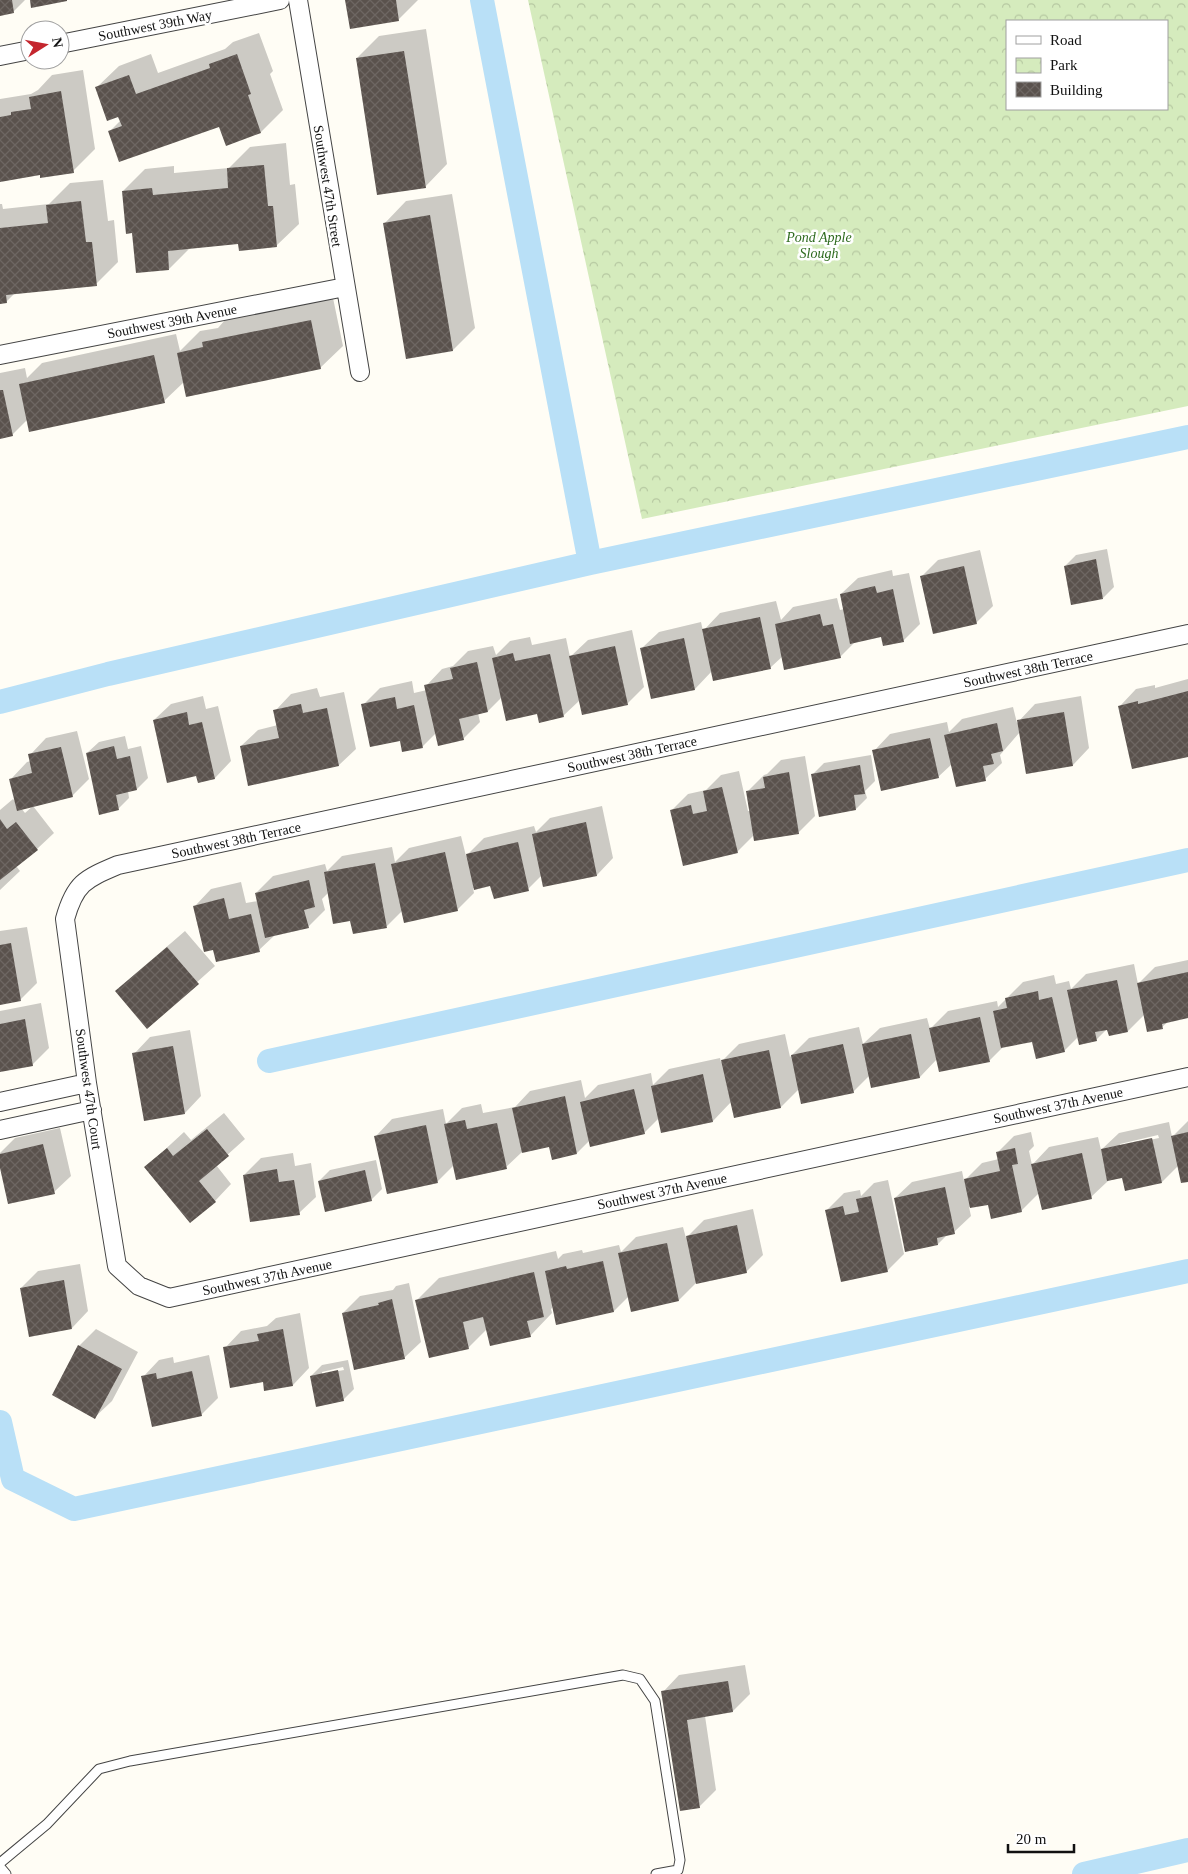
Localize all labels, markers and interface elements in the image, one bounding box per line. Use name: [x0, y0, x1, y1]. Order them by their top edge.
street label: Southwest 39th Way: [97, 7, 213, 44]
north arrow: [20, 20, 70, 70]
legend: [1006, 20, 1168, 110]
text: Road: [1050, 32, 1082, 48]
text: N: [49, 36, 66, 49]
text: Park: [1050, 57, 1078, 73]
text: Building: [1050, 82, 1103, 98]
street label: Southwest 47th Street: [310, 124, 345, 248]
park label: Pond Apple Slough: [785, 230, 852, 261]
street label: Southwest 39th Avenue: [106, 302, 238, 341]
street label: Southwest 38th Terrace: [962, 648, 1094, 691]
street label: Southwest 38th Terrace: [566, 733, 698, 776]
street label: Southwest 38th Terrace: [170, 819, 302, 862]
street label: Southwest 47th Court: [73, 1028, 104, 1151]
street label: Southwest 37th Avenue: [992, 1084, 1124, 1127]
street label: Southwest 37th Avenue: [596, 1170, 728, 1213]
street label: Southwest 37th Avenue: [201, 1256, 333, 1299]
scale bar: [1008, 1822, 1074, 1854]
text: 20 m: [1016, 1831, 1047, 1847]

